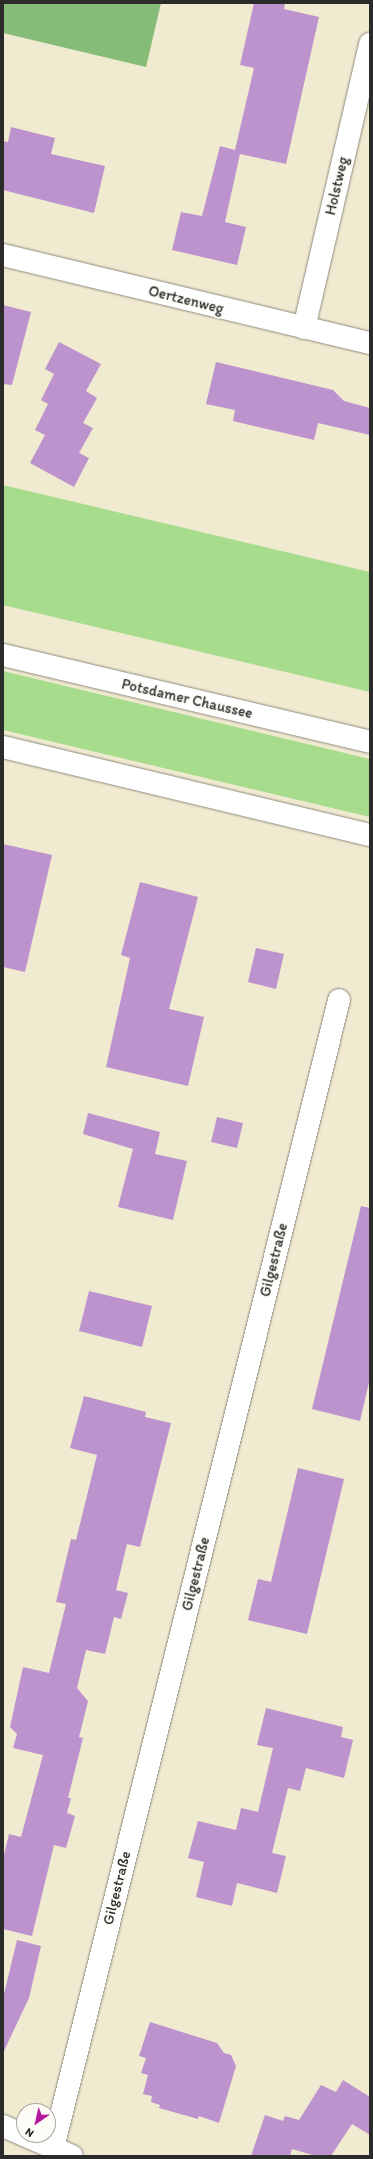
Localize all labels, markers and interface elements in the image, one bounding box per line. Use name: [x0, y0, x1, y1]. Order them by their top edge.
street label: Holstweg: [322, 155, 352, 217]
street label: Oertzenweg: [146, 282, 226, 318]
street label: Potsdamer Chaussee: [120, 675, 254, 723]
street label: Gilgestraße: [256, 1221, 292, 1299]
street label: Gilgestraße: [178, 1535, 214, 1613]
street label: Gilgestraße: [99, 1849, 135, 1927]
north arrow: [16, 2103, 56, 2143]
text: N: [23, 2125, 36, 2140]

